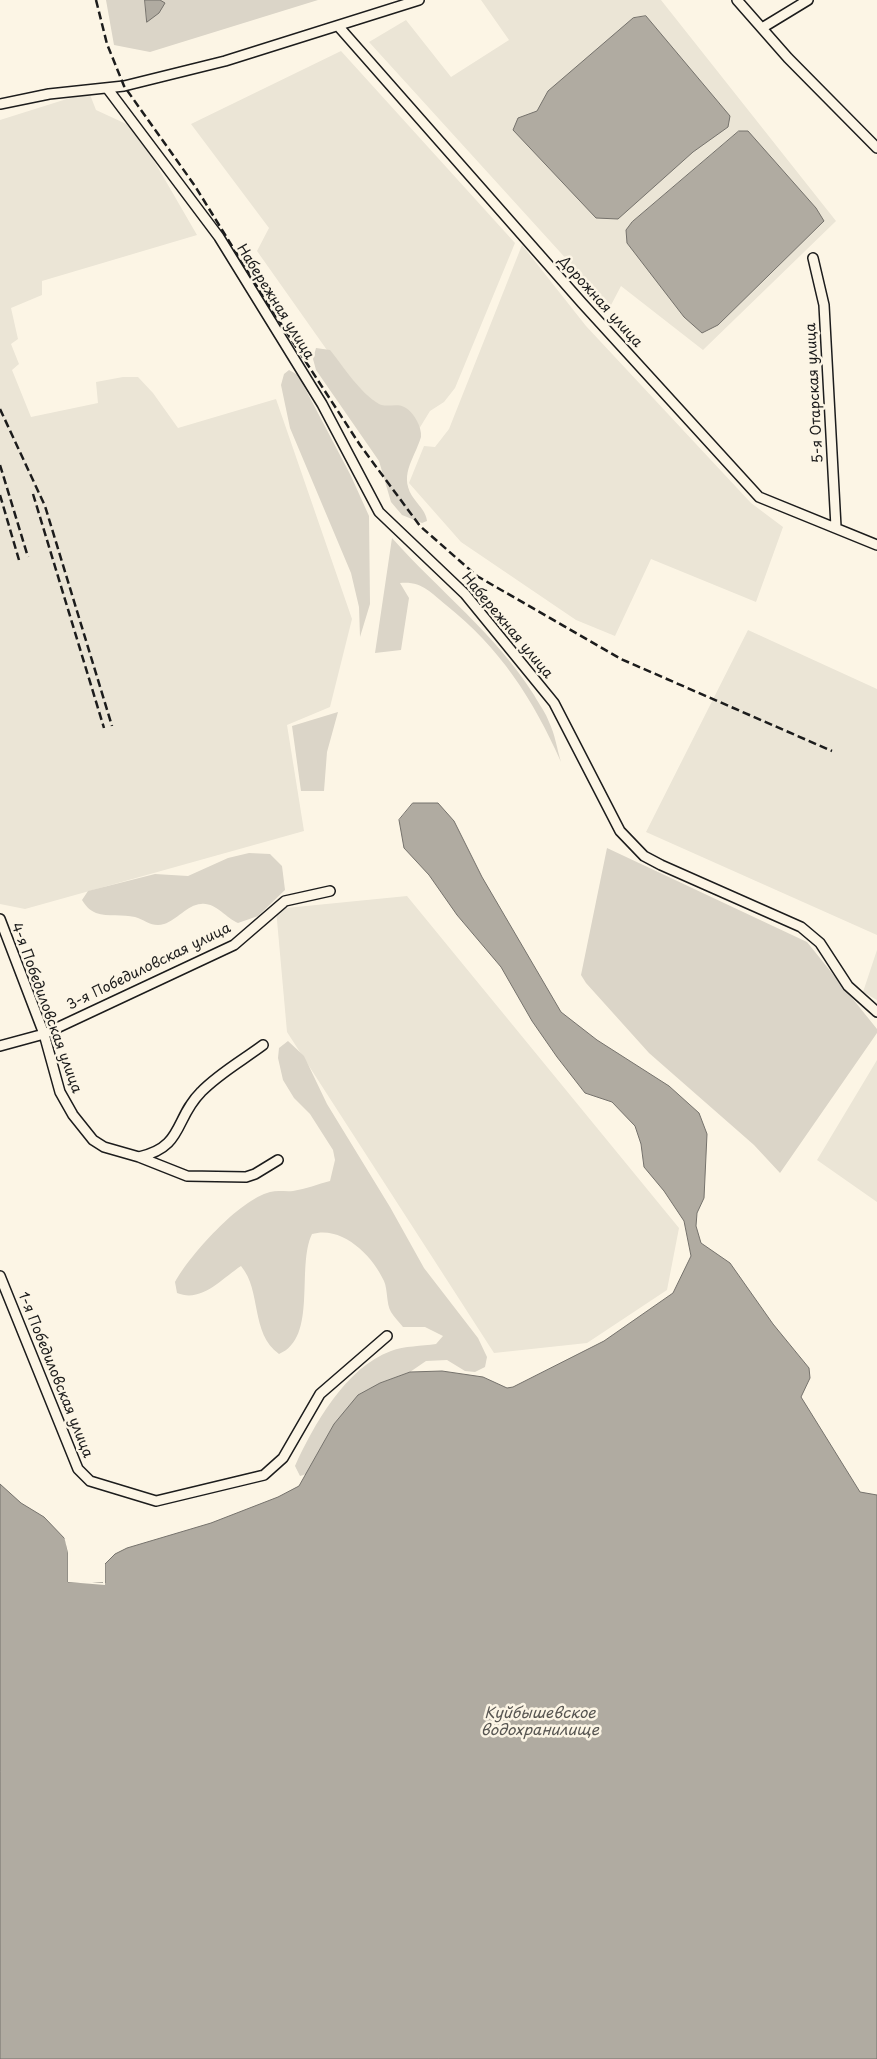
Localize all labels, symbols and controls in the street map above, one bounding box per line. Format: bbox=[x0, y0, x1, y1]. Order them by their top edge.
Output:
street label: Набережная улица bbox=[233, 241, 317, 363]
street label: Дорожная улица bbox=[555, 253, 645, 351]
street label: 5-я Отарская улица bbox=[803, 322, 827, 464]
street label: Набережная улица bbox=[458, 570, 556, 682]
street label: 4-я Победиловская улица bbox=[7, 920, 85, 1096]
street label: 3-я Победиловская улица bbox=[64, 920, 234, 1014]
street label: 1-я Победиловская улица bbox=[14, 1290, 96, 1460]
water label: Куйбышевское водохранилище bbox=[481, 1705, 599, 1740]

